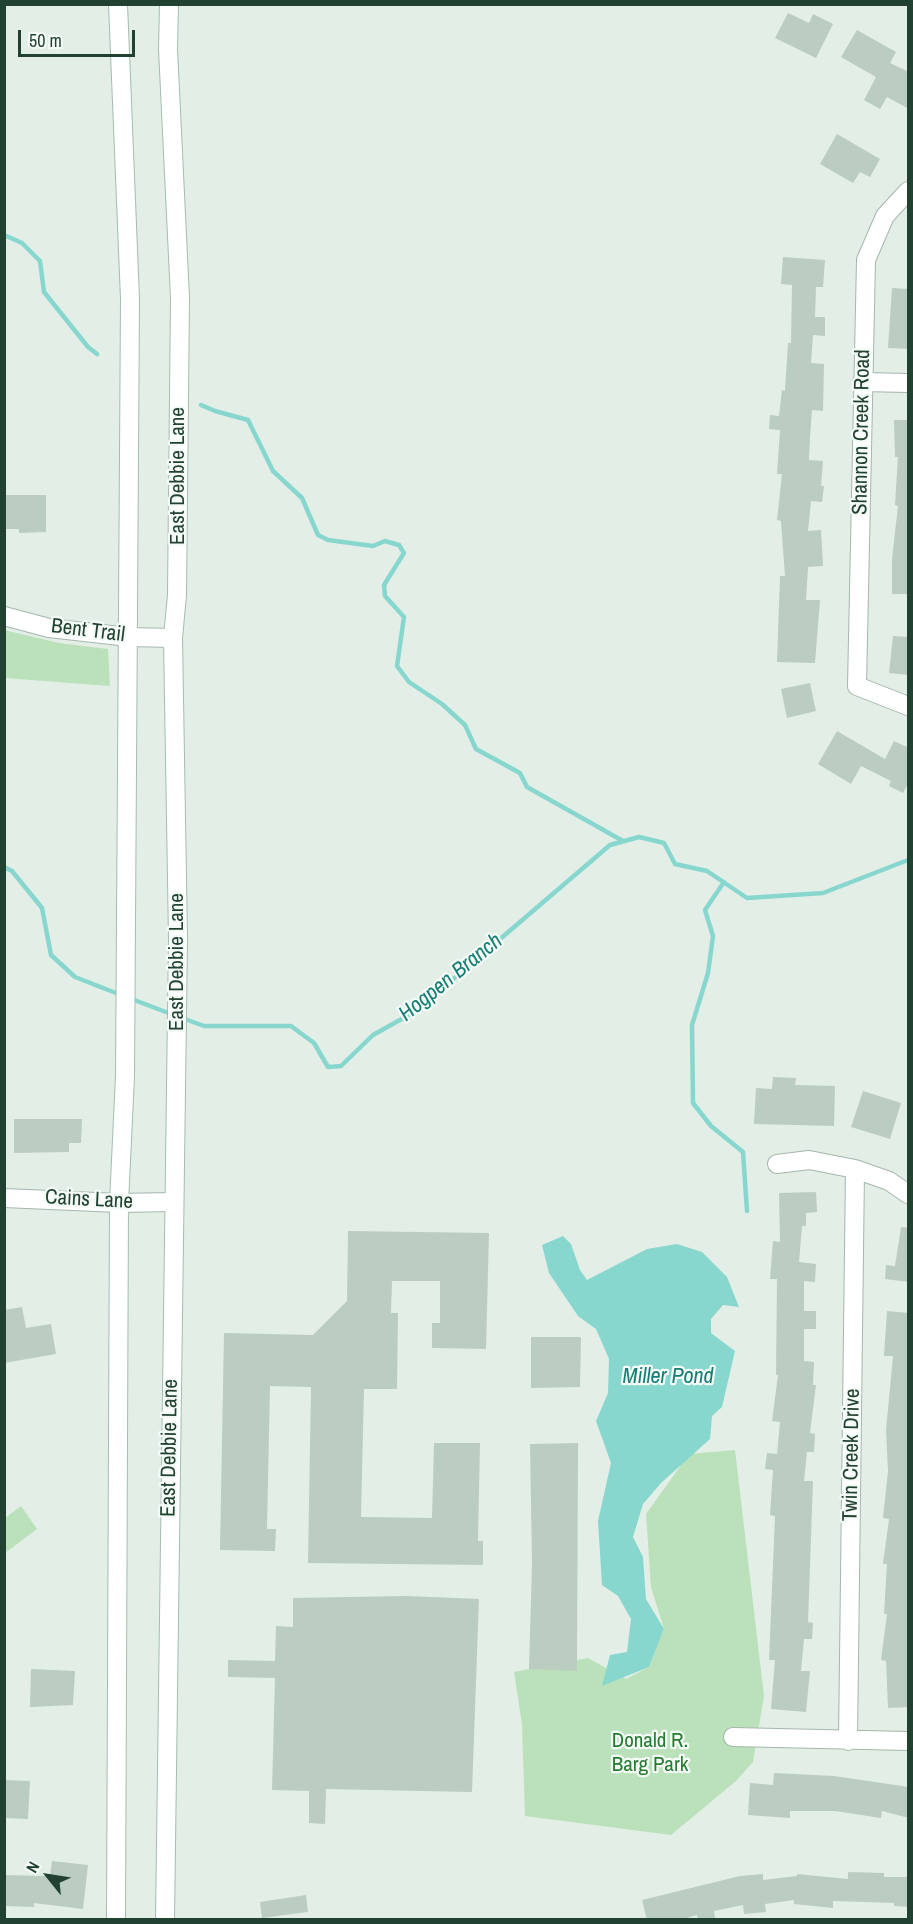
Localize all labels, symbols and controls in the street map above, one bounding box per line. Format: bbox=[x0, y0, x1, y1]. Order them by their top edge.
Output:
scale bar bbox=[21, 18, 138, 56]
text: 50 m bbox=[29, 28, 62, 53]
street label: Shannon Creek Road bbox=[848, 349, 876, 515]
street label: East Debbie Lane bbox=[165, 407, 191, 545]
street label: Bent Trail bbox=[50, 614, 126, 648]
street label: East Debbie Lane bbox=[164, 893, 190, 1031]
water label: Hogpen Branch bbox=[394, 928, 508, 1028]
street label: Cains Lane bbox=[44, 1185, 134, 1215]
water label: Miller Pond bbox=[622, 1364, 714, 1390]
street label: East Debbie Lane bbox=[156, 1379, 184, 1517]
street label: Twin Creek Drive bbox=[838, 1388, 866, 1522]
park label: Donald R. Barg Park bbox=[612, 1728, 688, 1778]
north arrow bbox=[18, 1846, 78, 1906]
text: N bbox=[21, 1857, 44, 1877]

